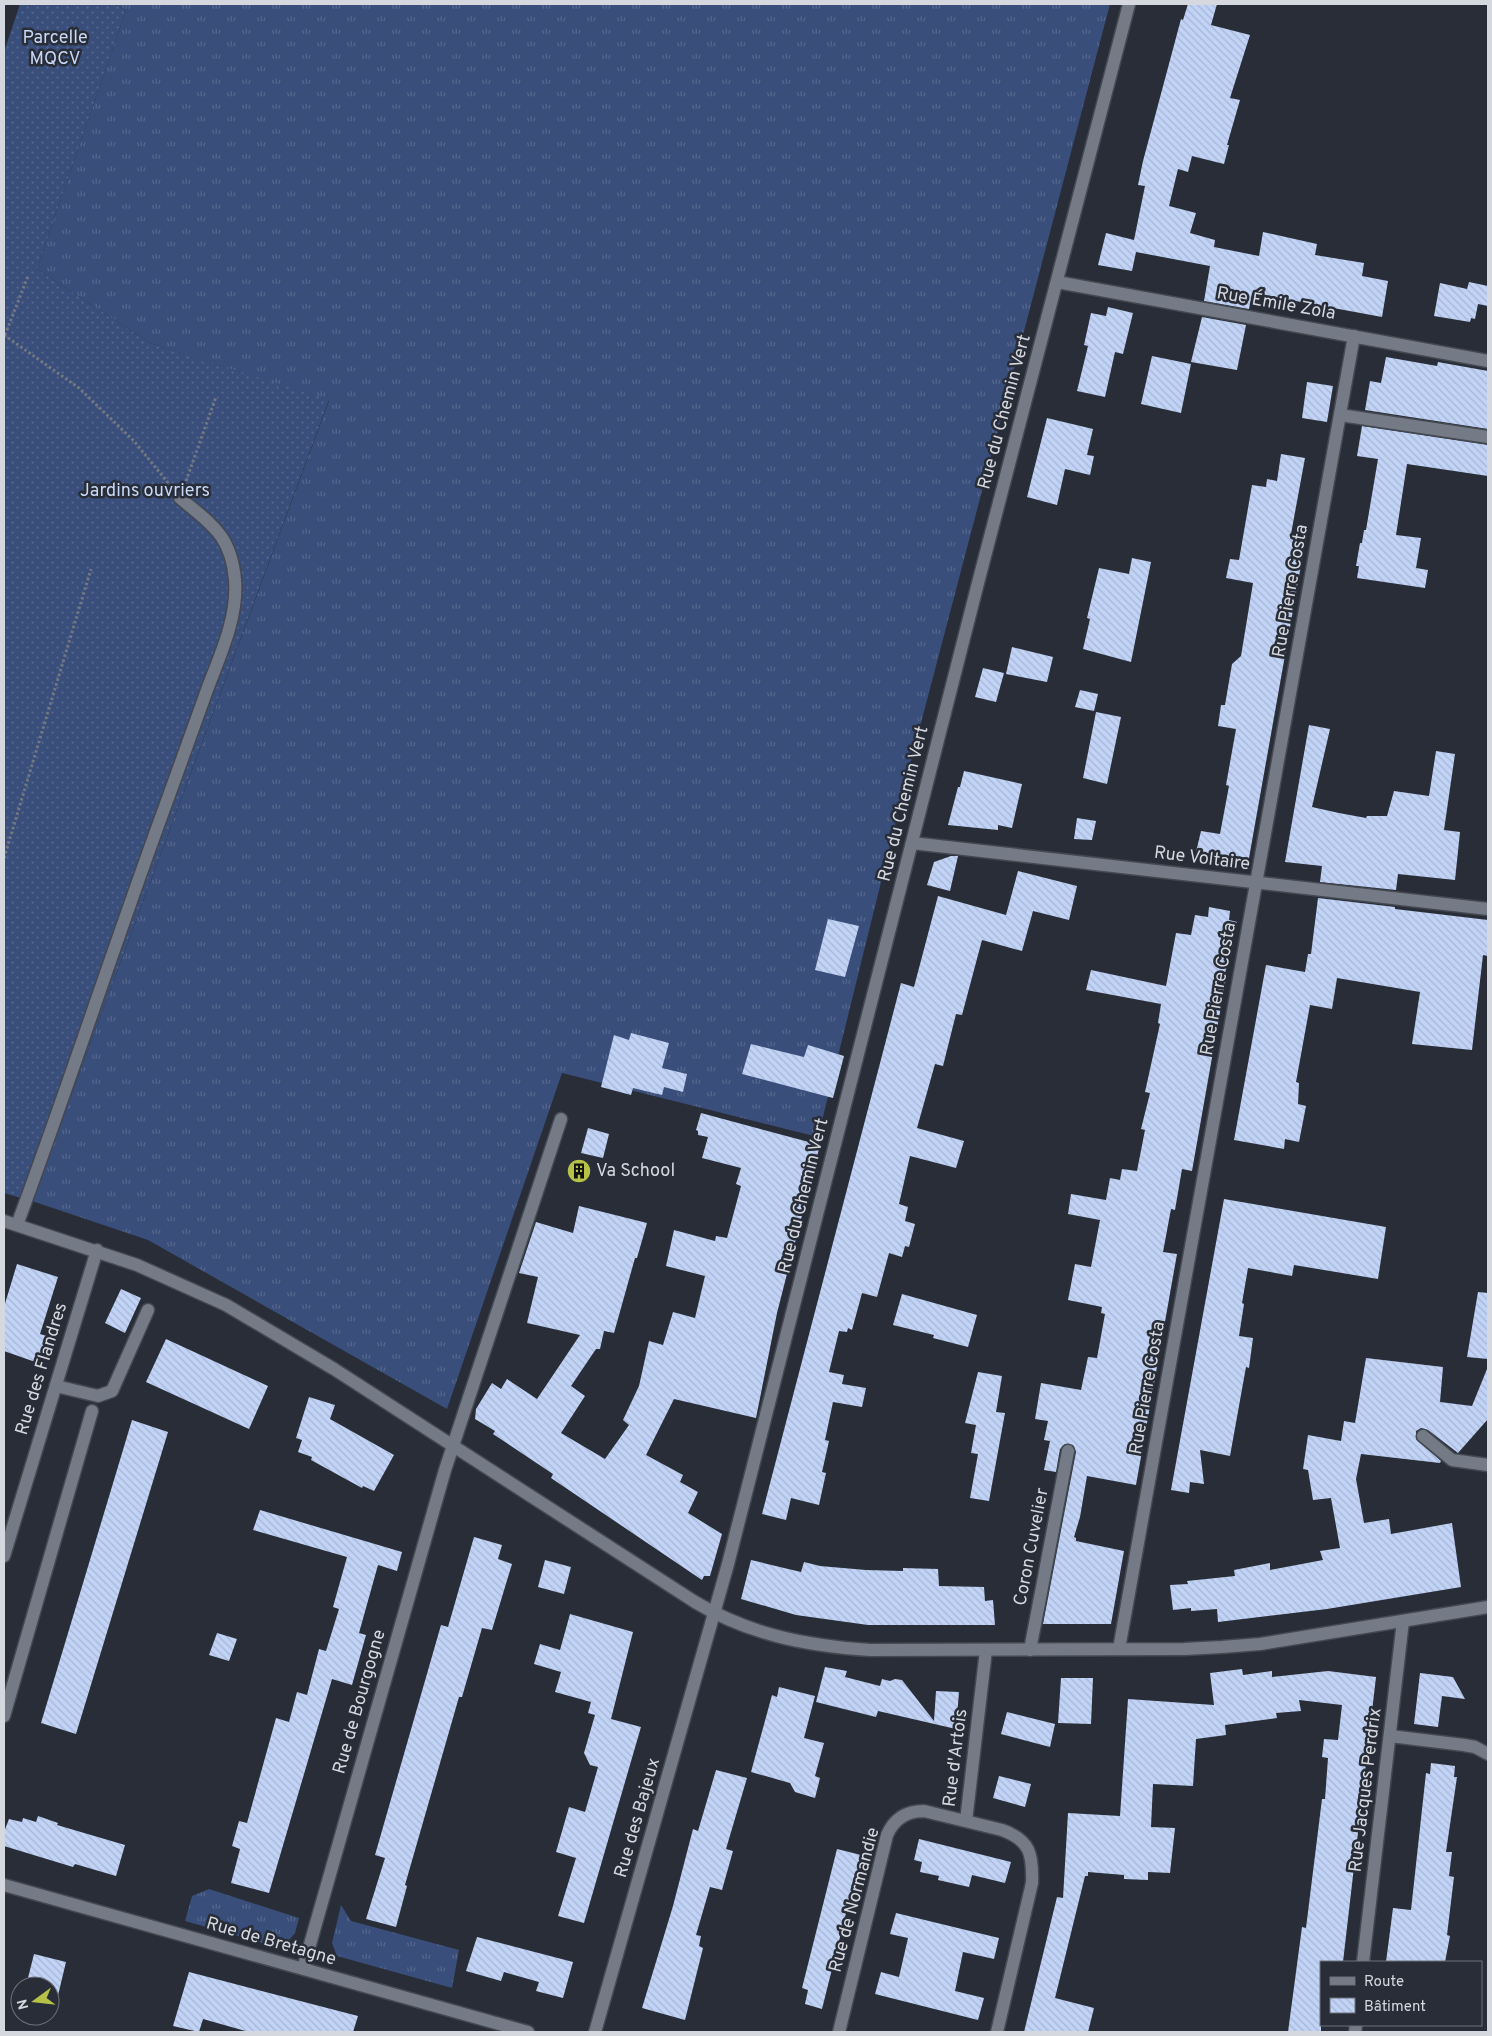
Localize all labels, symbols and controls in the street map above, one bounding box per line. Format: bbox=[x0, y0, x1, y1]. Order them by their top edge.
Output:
park label: Parcelle MQCV bbox=[22, 27, 88, 71]
street label: Rue Émile Zola bbox=[1215, 280, 1338, 326]
street label: Rue du Chemin Vert bbox=[973, 332, 1037, 492]
park label: Jardins ouvriers bbox=[80, 480, 210, 503]
street label: Rue Pierre Costa bbox=[1268, 523, 1314, 659]
street label: Rue du Chemin Vert bbox=[874, 724, 934, 884]
street label: Rue Voltaire bbox=[1153, 842, 1251, 876]
street label: Rue Pierre Costa bbox=[1196, 921, 1242, 1057]
street label: Rue du Chemin Vert bbox=[774, 1116, 834, 1276]
building icon: Va School bbox=[566, 1158, 592, 1184]
place label: Va School bbox=[596, 1160, 675, 1183]
street label: Rue des Flandres bbox=[11, 1300, 73, 1438]
street label: Rue Pierre Costa bbox=[1125, 1320, 1171, 1456]
street label: Coron Cuvelier bbox=[1009, 1486, 1055, 1608]
street label: Rue de Bourgogne bbox=[328, 1627, 392, 1777]
street label: Rue Jacques Perdrix bbox=[1345, 1706, 1387, 1874]
street label: Rue d'Artois bbox=[939, 1708, 973, 1808]
street label: Rue des Bajeux bbox=[610, 1755, 666, 1881]
street label: Rue de Normandie bbox=[825, 1825, 885, 1975]
street label: Rue de Bretagne bbox=[203, 1912, 339, 1972]
legend bbox=[1320, 1961, 1482, 2026]
text: Route bbox=[1364, 1973, 1404, 1992]
north arrow bbox=[10, 1976, 60, 2026]
text: N bbox=[14, 1997, 33, 2011]
text: Bâtiment bbox=[1364, 1998, 1426, 2017]

